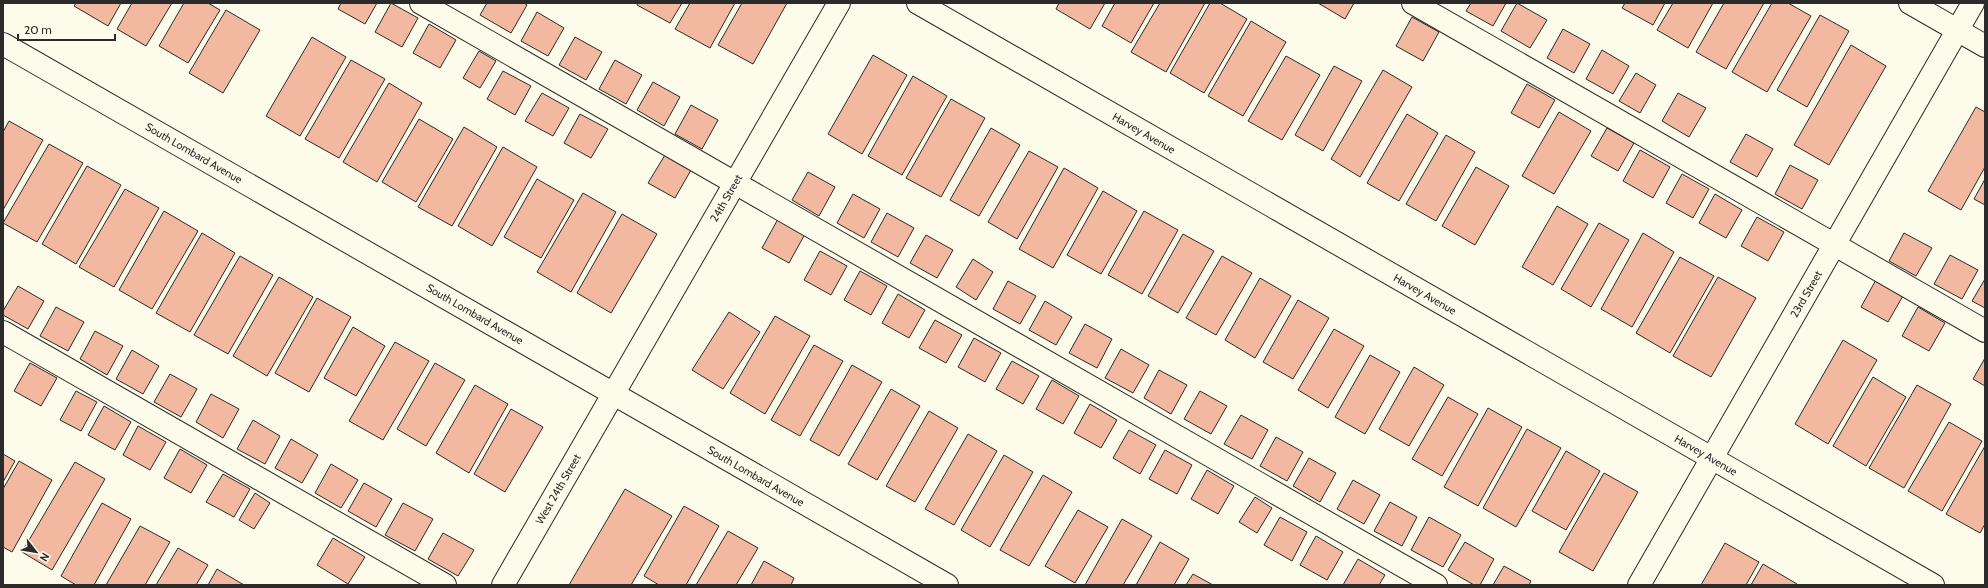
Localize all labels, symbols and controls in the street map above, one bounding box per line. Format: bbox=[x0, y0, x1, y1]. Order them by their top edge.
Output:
scale bar bbox=[18, 16, 115, 42]
text: 20 m bbox=[24, 22, 52, 37]
street label: Harvey Avenue bbox=[1110, 109, 1178, 157]
street label: South Lombard Avenue bbox=[143, 120, 245, 187]
street label: 24th Street bbox=[707, 172, 745, 224]
street label: 23rd Street bbox=[1787, 268, 1825, 320]
street label: Harvey Avenue bbox=[1391, 270, 1459, 318]
street label: South Lombard Avenue bbox=[424, 281, 526, 348]
street label: Harvey Avenue bbox=[1672, 431, 1740, 479]
street label: South Lombard Avenue bbox=[705, 443, 807, 510]
street label: West 24th Street bbox=[532, 451, 584, 527]
north arrow bbox=[16, 532, 56, 572]
text: N bbox=[37, 550, 53, 564]

